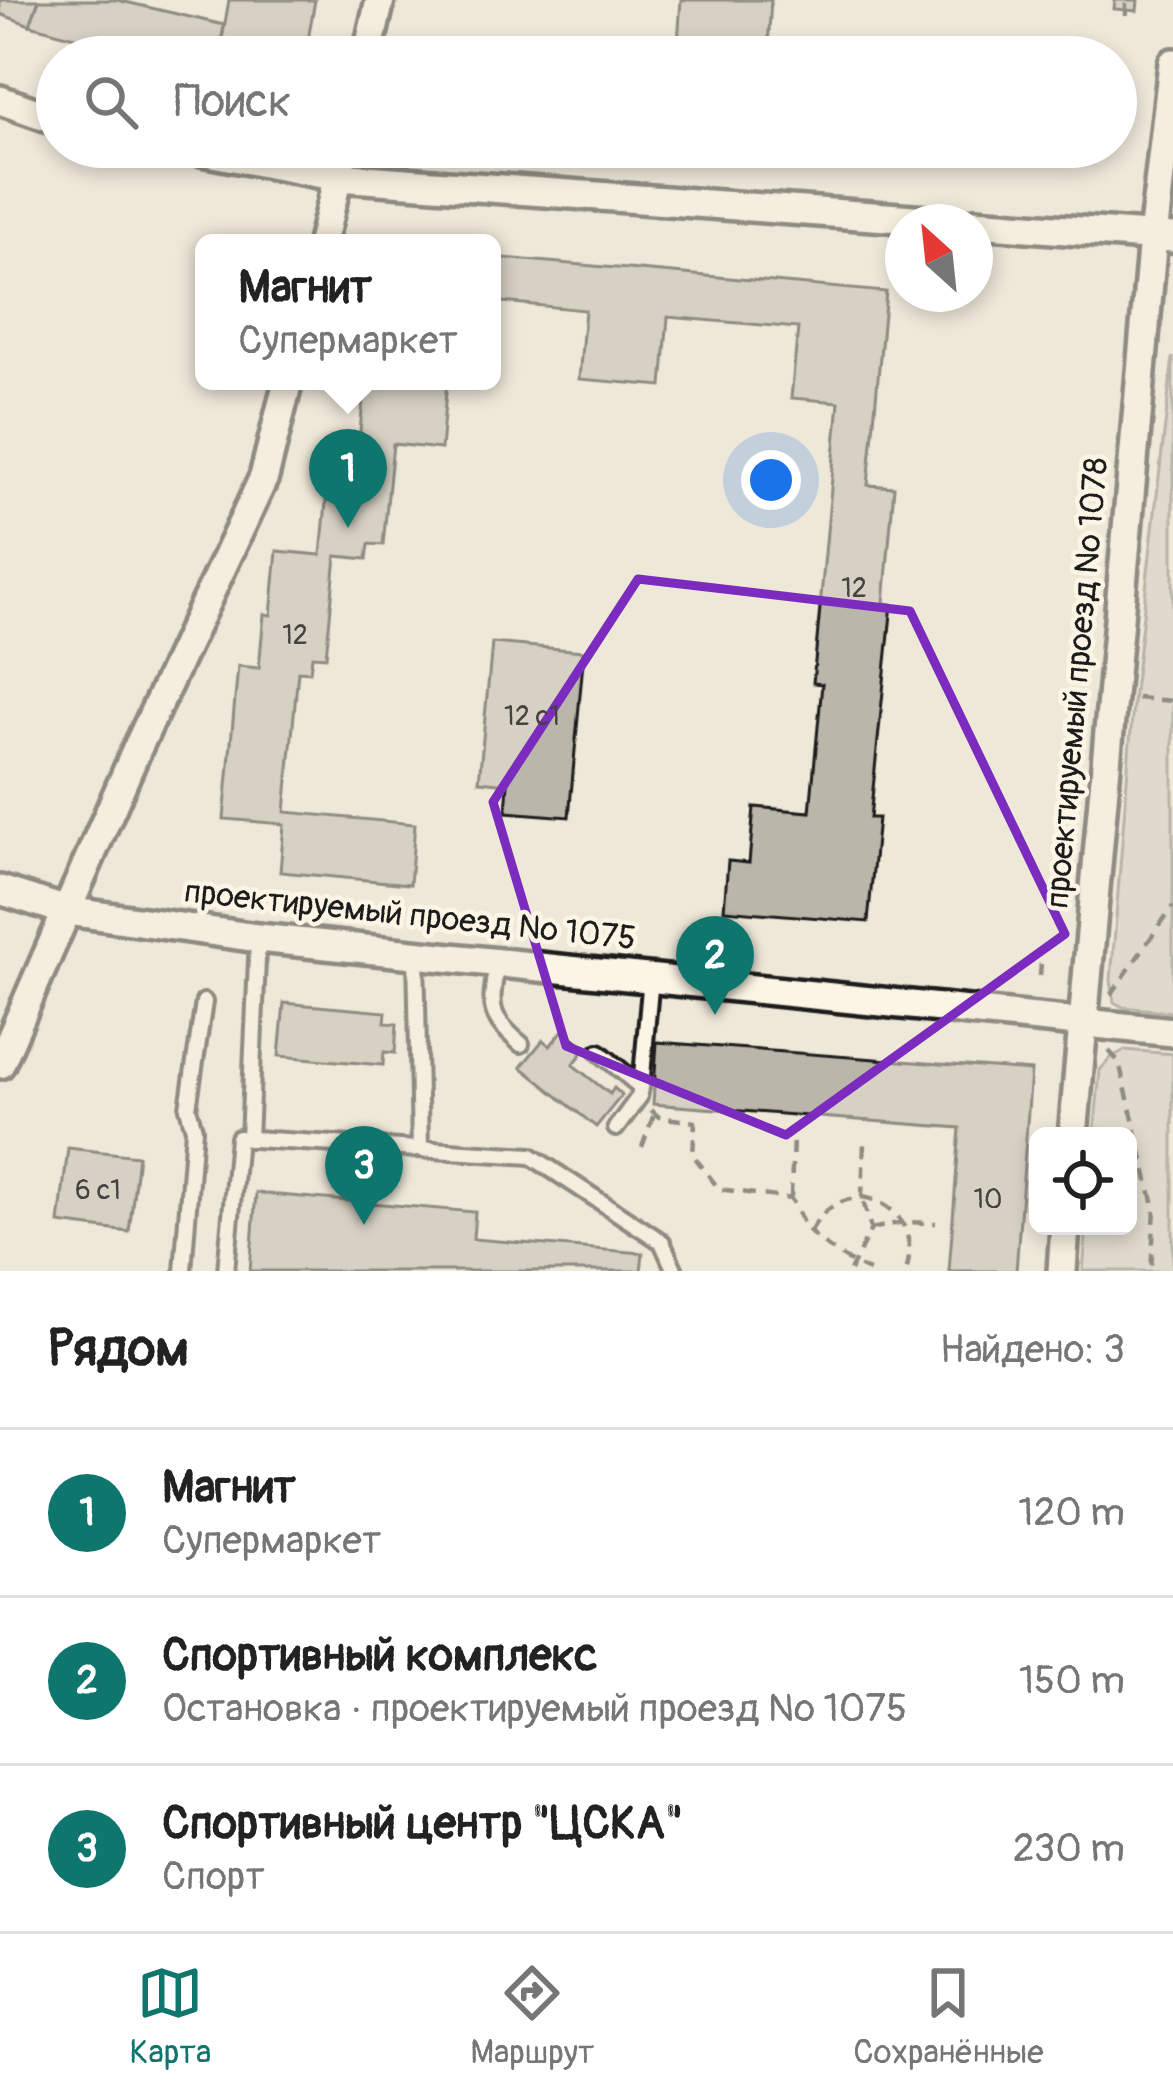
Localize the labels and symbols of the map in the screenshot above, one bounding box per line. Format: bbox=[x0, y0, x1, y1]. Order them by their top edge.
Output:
north arrow bbox=[885, 204, 993, 312]
pin: 1 bbox=[309, 429, 387, 528]
your location bbox=[741, 450, 801, 510]
street label: проектируемый проезд № 1078 bbox=[1037, 456, 1117, 910]
house number: 12 bbox=[841, 572, 867, 605]
house number: 12 bbox=[282, 619, 308, 652]
house number: 12 с1 bbox=[504, 700, 560, 733]
street label: проектируемый проезд № 1075 bbox=[182, 871, 638, 959]
pin: 2 bbox=[676, 916, 754, 1015]
pin: 3 bbox=[325, 1126, 403, 1225]
house number: 6 с1 bbox=[75, 1174, 121, 1207]
house number: 10 bbox=[974, 1183, 1003, 1216]

